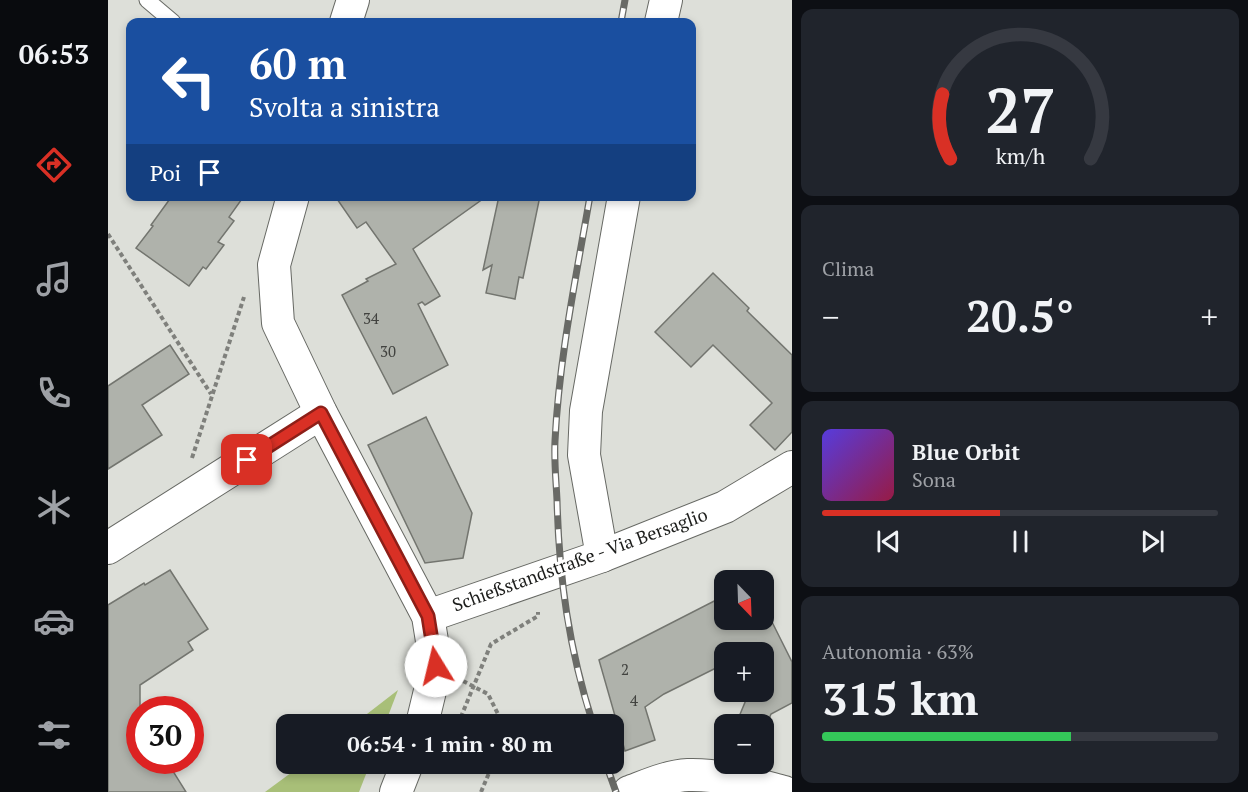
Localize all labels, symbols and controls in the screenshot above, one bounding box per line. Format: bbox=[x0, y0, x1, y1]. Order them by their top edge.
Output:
text: 60 m bbox=[249, 35, 347, 91]
text: 06:53 bbox=[19, 36, 89, 72]
icon: left bbox=[150, 42, 228, 120]
text: 27 bbox=[985, 69, 1055, 152]
text: Svolta a sinistra bbox=[249, 89, 440, 125]
text: km/h bbox=[995, 143, 1045, 171]
icon: directions bbox=[33, 144, 75, 186]
icon: arrive bbox=[193, 156, 226, 189]
text: Poi bbox=[150, 158, 181, 187]
text: Clima bbox=[822, 255, 874, 282]
icon: music bbox=[33, 258, 75, 300]
text: 20.5° bbox=[966, 285, 1074, 345]
text: − bbox=[822, 295, 840, 338]
text: + bbox=[1200, 295, 1218, 338]
house number: 34 bbox=[363, 308, 379, 328]
house number: 30 bbox=[380, 341, 396, 361]
icon: phone bbox=[33, 372, 75, 414]
pin bbox=[221, 434, 272, 485]
text: Blue Orbit bbox=[912, 437, 1020, 466]
icon: arrive bbox=[230, 443, 263, 476]
text: Sona bbox=[912, 466, 956, 493]
icon: climate bbox=[33, 486, 75, 528]
street label: Schießstandstraße - Via Bersaglio bbox=[449, 502, 710, 616]
icon: previous bbox=[872, 525, 905, 558]
icon: pause bbox=[1004, 525, 1037, 558]
icon: next bbox=[1136, 525, 1169, 558]
north arrow bbox=[714, 570, 774, 630]
map controls bbox=[714, 570, 774, 774]
icon: car bbox=[33, 600, 75, 642]
position arrow bbox=[404, 634, 468, 698]
text: Autonomia · 63% bbox=[822, 638, 974, 665]
button: + bbox=[714, 642, 774, 702]
house number: 2 bbox=[621, 659, 629, 679]
text: 315 km bbox=[822, 668, 978, 728]
house number: 4 bbox=[630, 690, 638, 710]
speed limit sign: 30 bbox=[126, 696, 204, 774]
icon: filters bbox=[33, 714, 75, 756]
button: − bbox=[714, 714, 774, 774]
text: 06:54 · 1 min · 80 m bbox=[347, 729, 553, 758]

